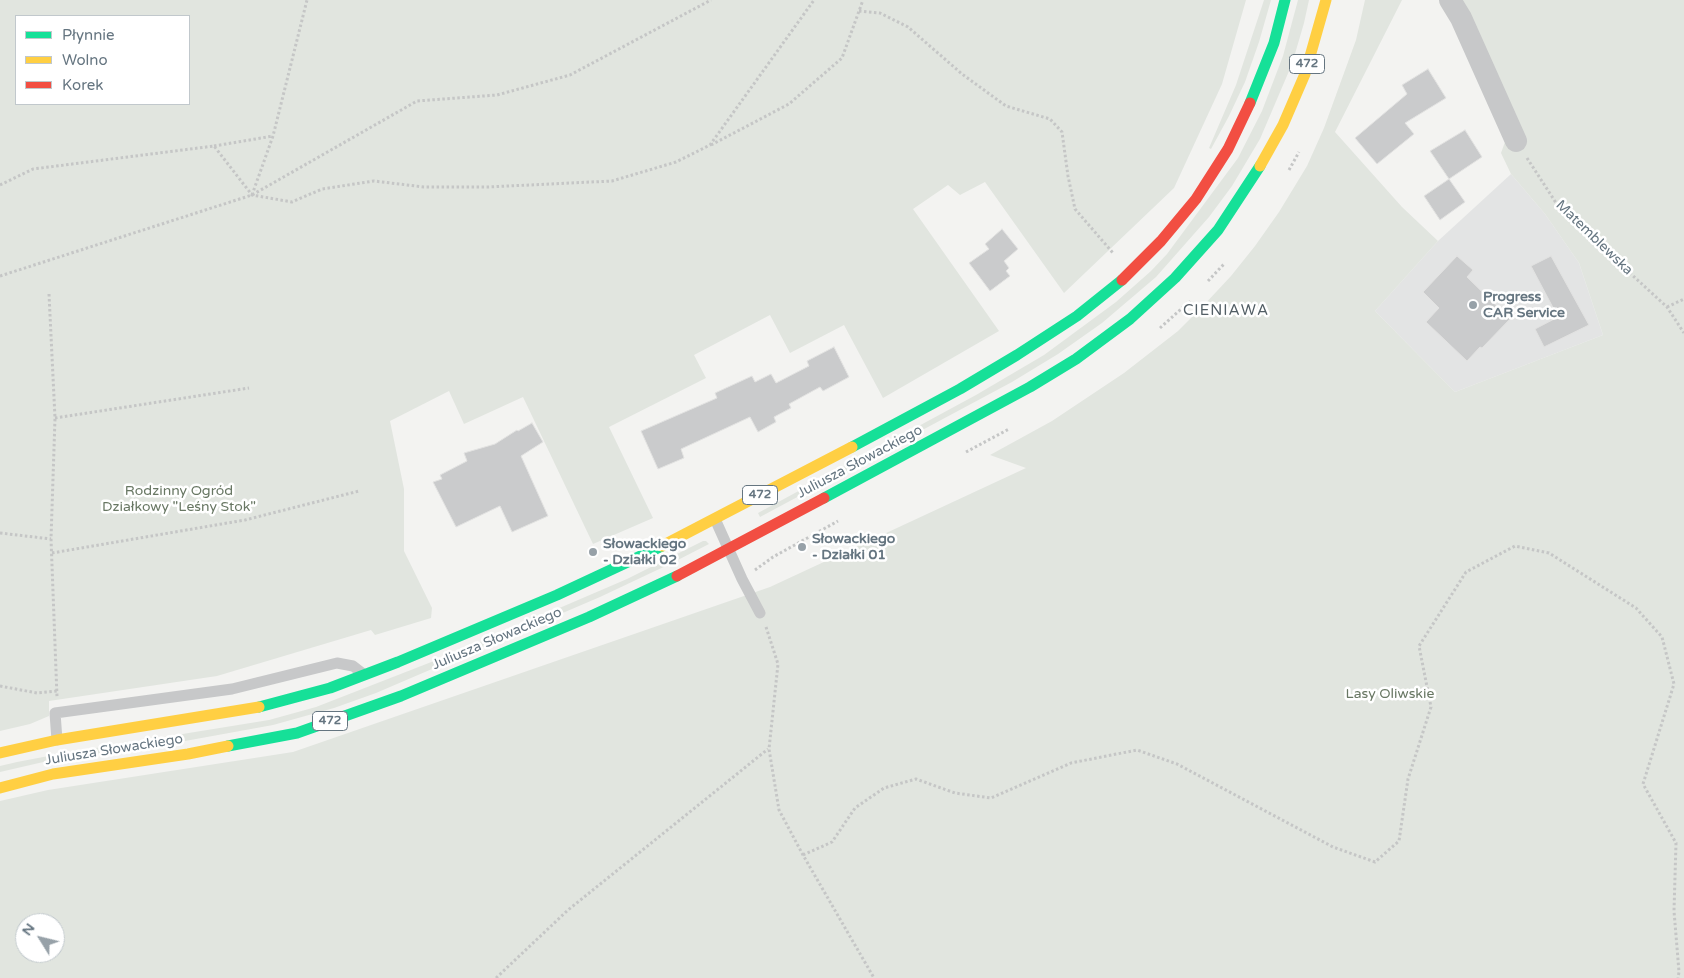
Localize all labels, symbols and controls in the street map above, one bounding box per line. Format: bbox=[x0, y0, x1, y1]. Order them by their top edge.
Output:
legend bbox=[15, 15, 190, 105]
text: Płynnie bbox=[62, 26, 115, 44]
text: Wolno bbox=[62, 51, 108, 69]
road number: 472 bbox=[1290, 54, 1324, 74]
text: Korek bbox=[62, 76, 103, 94]
street label: Matemblewska bbox=[1552, 197, 1636, 279]
place label: Progress CAR Service bbox=[1483, 289, 1565, 322]
marker: Progress CAR Service bbox=[1467, 299, 1479, 311]
district label: CIENIAWA bbox=[1182, 302, 1270, 320]
street label: Juliusza Słowackiego bbox=[795, 422, 925, 502]
park label: Rodzinny Ogród Działkowy "Leśny Stok" bbox=[102, 483, 256, 516]
road number: 472 bbox=[742, 486, 778, 504]
place label: Słowackiego - Działki 01 bbox=[812, 531, 895, 564]
place label: Słowackiego - Działki 02 bbox=[603, 536, 686, 568]
marker: Słowackiego - Działki 01 bbox=[796, 541, 808, 553]
marker: Słowackiego - Działki 02 bbox=[587, 546, 599, 558]
street label: Juliusza Słowackiego bbox=[430, 604, 564, 674]
park label: Lasy Oliwskie bbox=[1346, 686, 1434, 702]
road number: 472 bbox=[312, 711, 348, 730]
street label: Juliusza Słowackiego bbox=[44, 731, 184, 769]
north arrow bbox=[15, 913, 65, 963]
text: N bbox=[18, 920, 38, 939]

